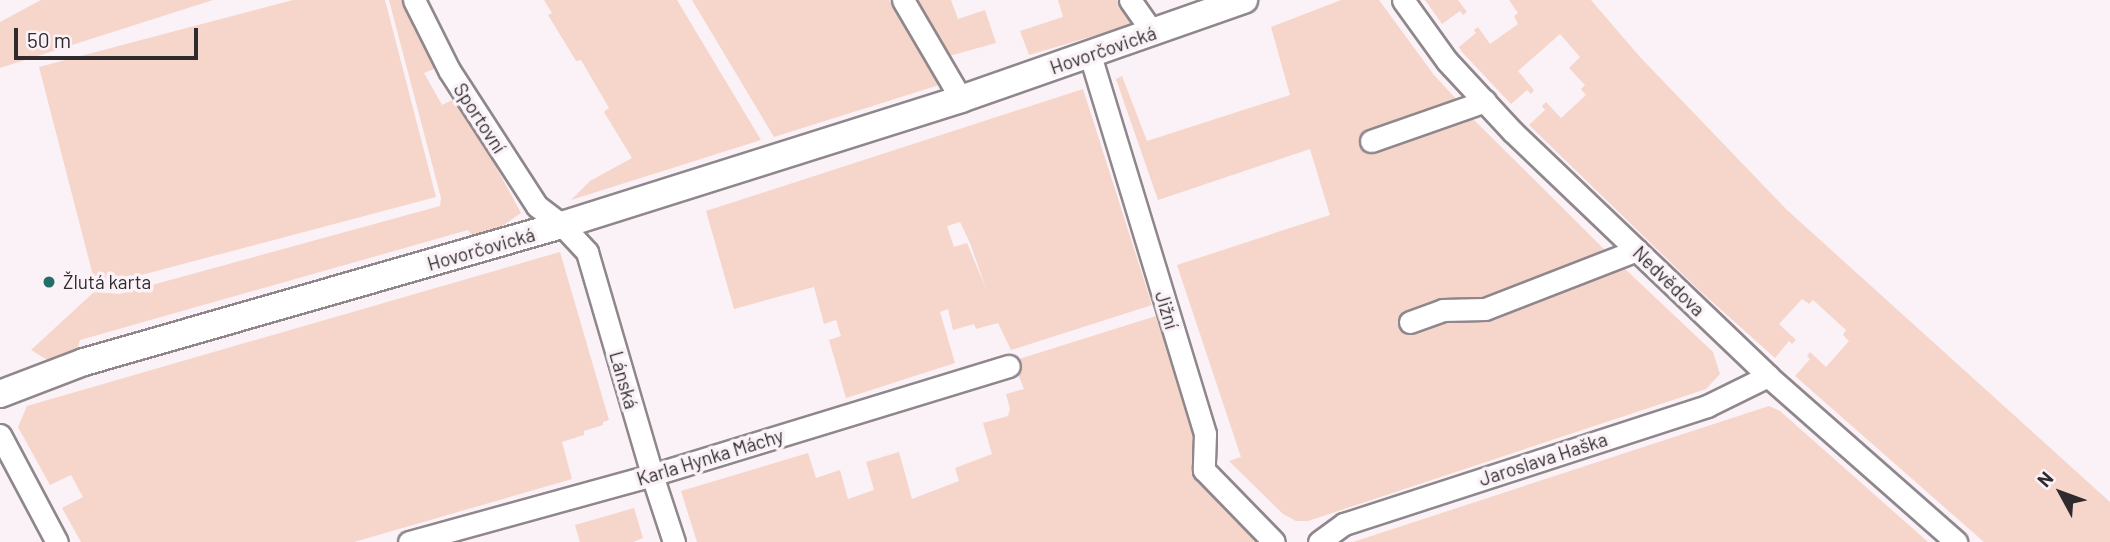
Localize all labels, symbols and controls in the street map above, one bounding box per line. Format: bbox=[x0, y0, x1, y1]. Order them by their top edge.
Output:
scale bar bbox=[18, 14, 201, 58]
street label: Hovorčovická bbox=[1047, 21, 1159, 79]
text: 50 m bbox=[27, 27, 71, 52]
street label: Sportovní bbox=[449, 79, 511, 157]
street label: Hovorčovická bbox=[425, 223, 537, 275]
street label: Nedvědova bbox=[1628, 241, 1710, 321]
place label: Žlutá karta bbox=[63, 271, 151, 293]
marker: Žlutá karta bbox=[41, 274, 57, 290]
street label: Jižní bbox=[1150, 288, 1184, 332]
street label: Lánská bbox=[605, 349, 643, 411]
street label: Karla Hynka Máchy bbox=[634, 424, 786, 490]
street label: Jaroslava Haška bbox=[1476, 428, 1610, 490]
north arrow bbox=[2026, 458, 2096, 528]
text: N bbox=[2032, 467, 2058, 491]

